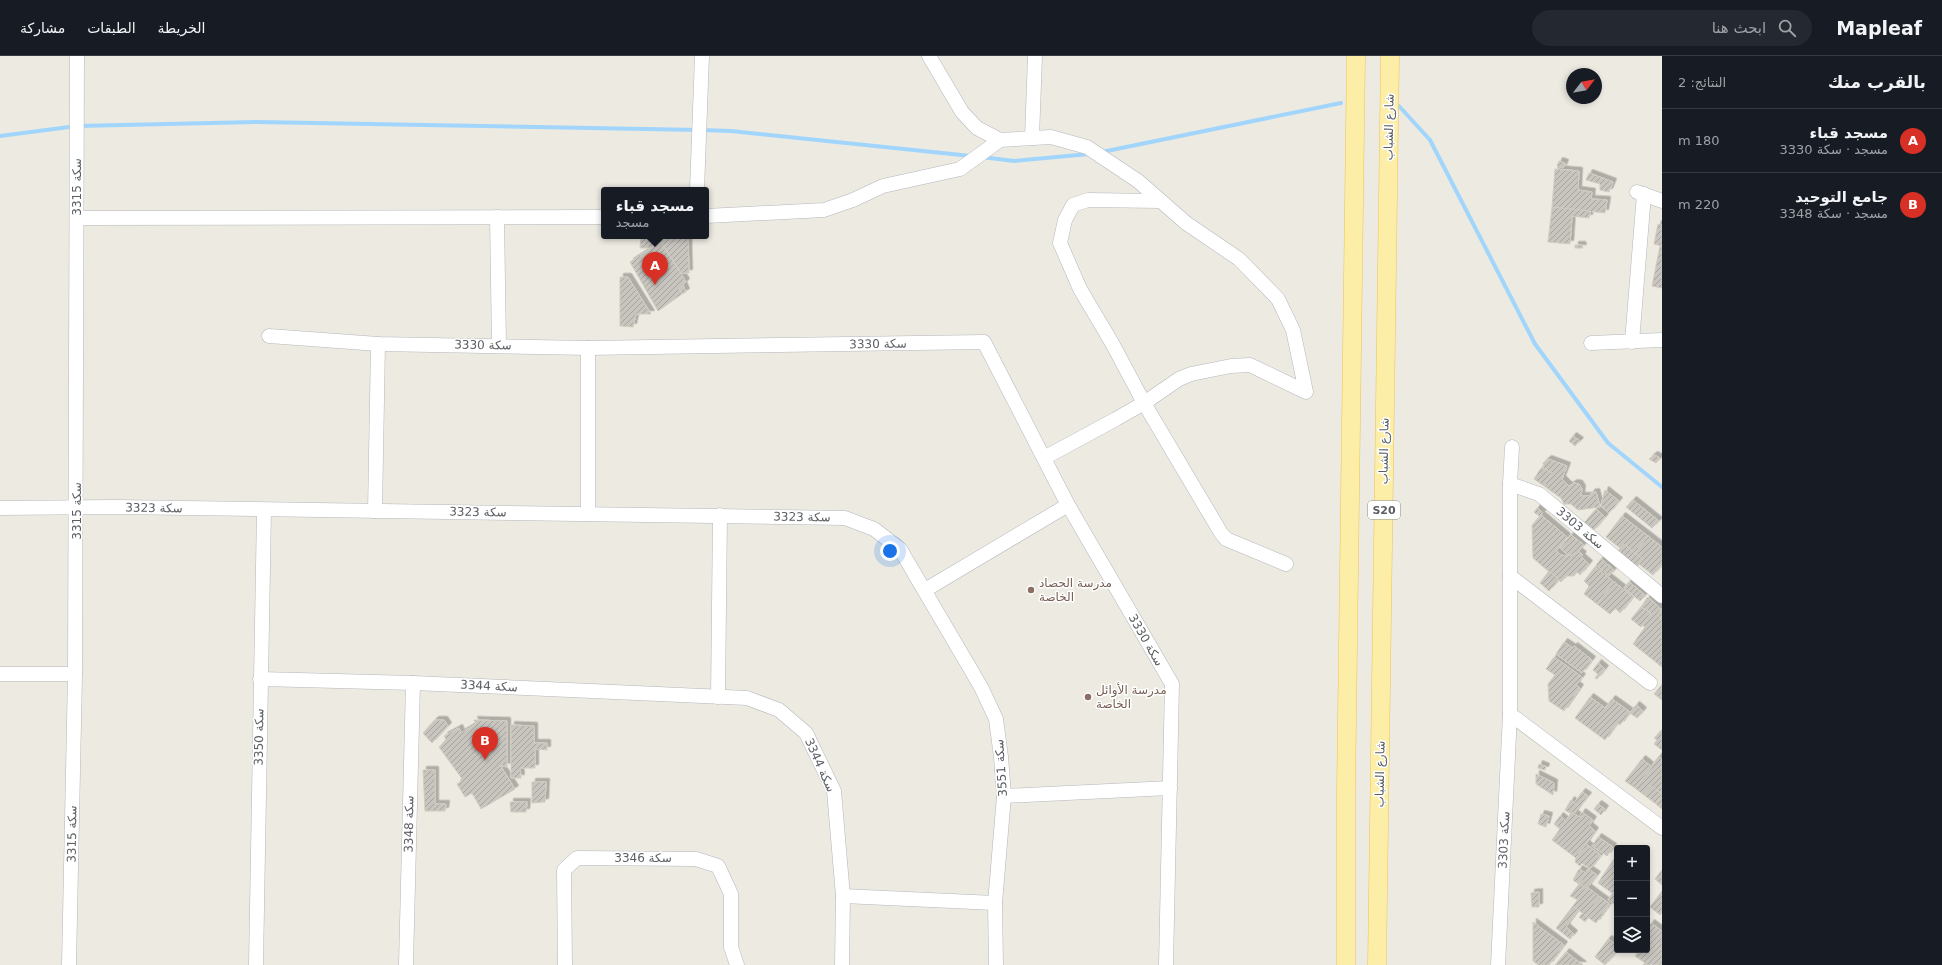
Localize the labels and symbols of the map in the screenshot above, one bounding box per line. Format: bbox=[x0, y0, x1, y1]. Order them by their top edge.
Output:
north arrow bbox=[1566, 68, 1602, 104]
street label: شارع الشباب bbox=[1381, 94, 1398, 161]
street label: سكة 3315 bbox=[70, 158, 84, 216]
pin: A bbox=[642, 252, 668, 285]
street label: سكة 3330 bbox=[849, 336, 907, 352]
street label: سكة 3330 bbox=[454, 337, 512, 353]
street label: شارع الشباب bbox=[1376, 418, 1393, 485]
street label: سكة 3315 bbox=[70, 482, 84, 540]
street label: سكة 3323 bbox=[125, 500, 183, 516]
road number: S20 bbox=[1368, 501, 1400, 519]
street label: سكة 3323 bbox=[449, 504, 507, 520]
street label: سكة 3303 bbox=[1553, 504, 1607, 552]
street label: سكة 3323 bbox=[773, 509, 831, 525]
your location bbox=[880, 541, 900, 561]
place label: مدرسة الحصاد الخاصة bbox=[1039, 576, 1112, 604]
marker: مدرسة الحصاد الخاصة bbox=[1026, 585, 1036, 595]
street label: سكة 3330 bbox=[1126, 612, 1166, 668]
street label: سكة 3344 bbox=[460, 678, 518, 694]
place label: مدرسة الأوائل الخاصة bbox=[1096, 682, 1167, 711]
marker: مدرسة الأوائل الخاصة bbox=[1083, 692, 1093, 702]
street label: سكة 3350 bbox=[251, 708, 267, 766]
pin: B bbox=[472, 727, 498, 760]
street label: سكة 3344 bbox=[802, 736, 838, 794]
street label: سكة 3551 bbox=[992, 739, 1010, 797]
street label: شارع الشباب bbox=[1372, 741, 1389, 808]
street label: سكة 3348 bbox=[401, 795, 417, 853]
street label: سكة 3315 bbox=[64, 805, 80, 863]
street label: سكة 3303 bbox=[1496, 811, 1512, 869]
street label: سكة 3346 bbox=[614, 851, 672, 865]

